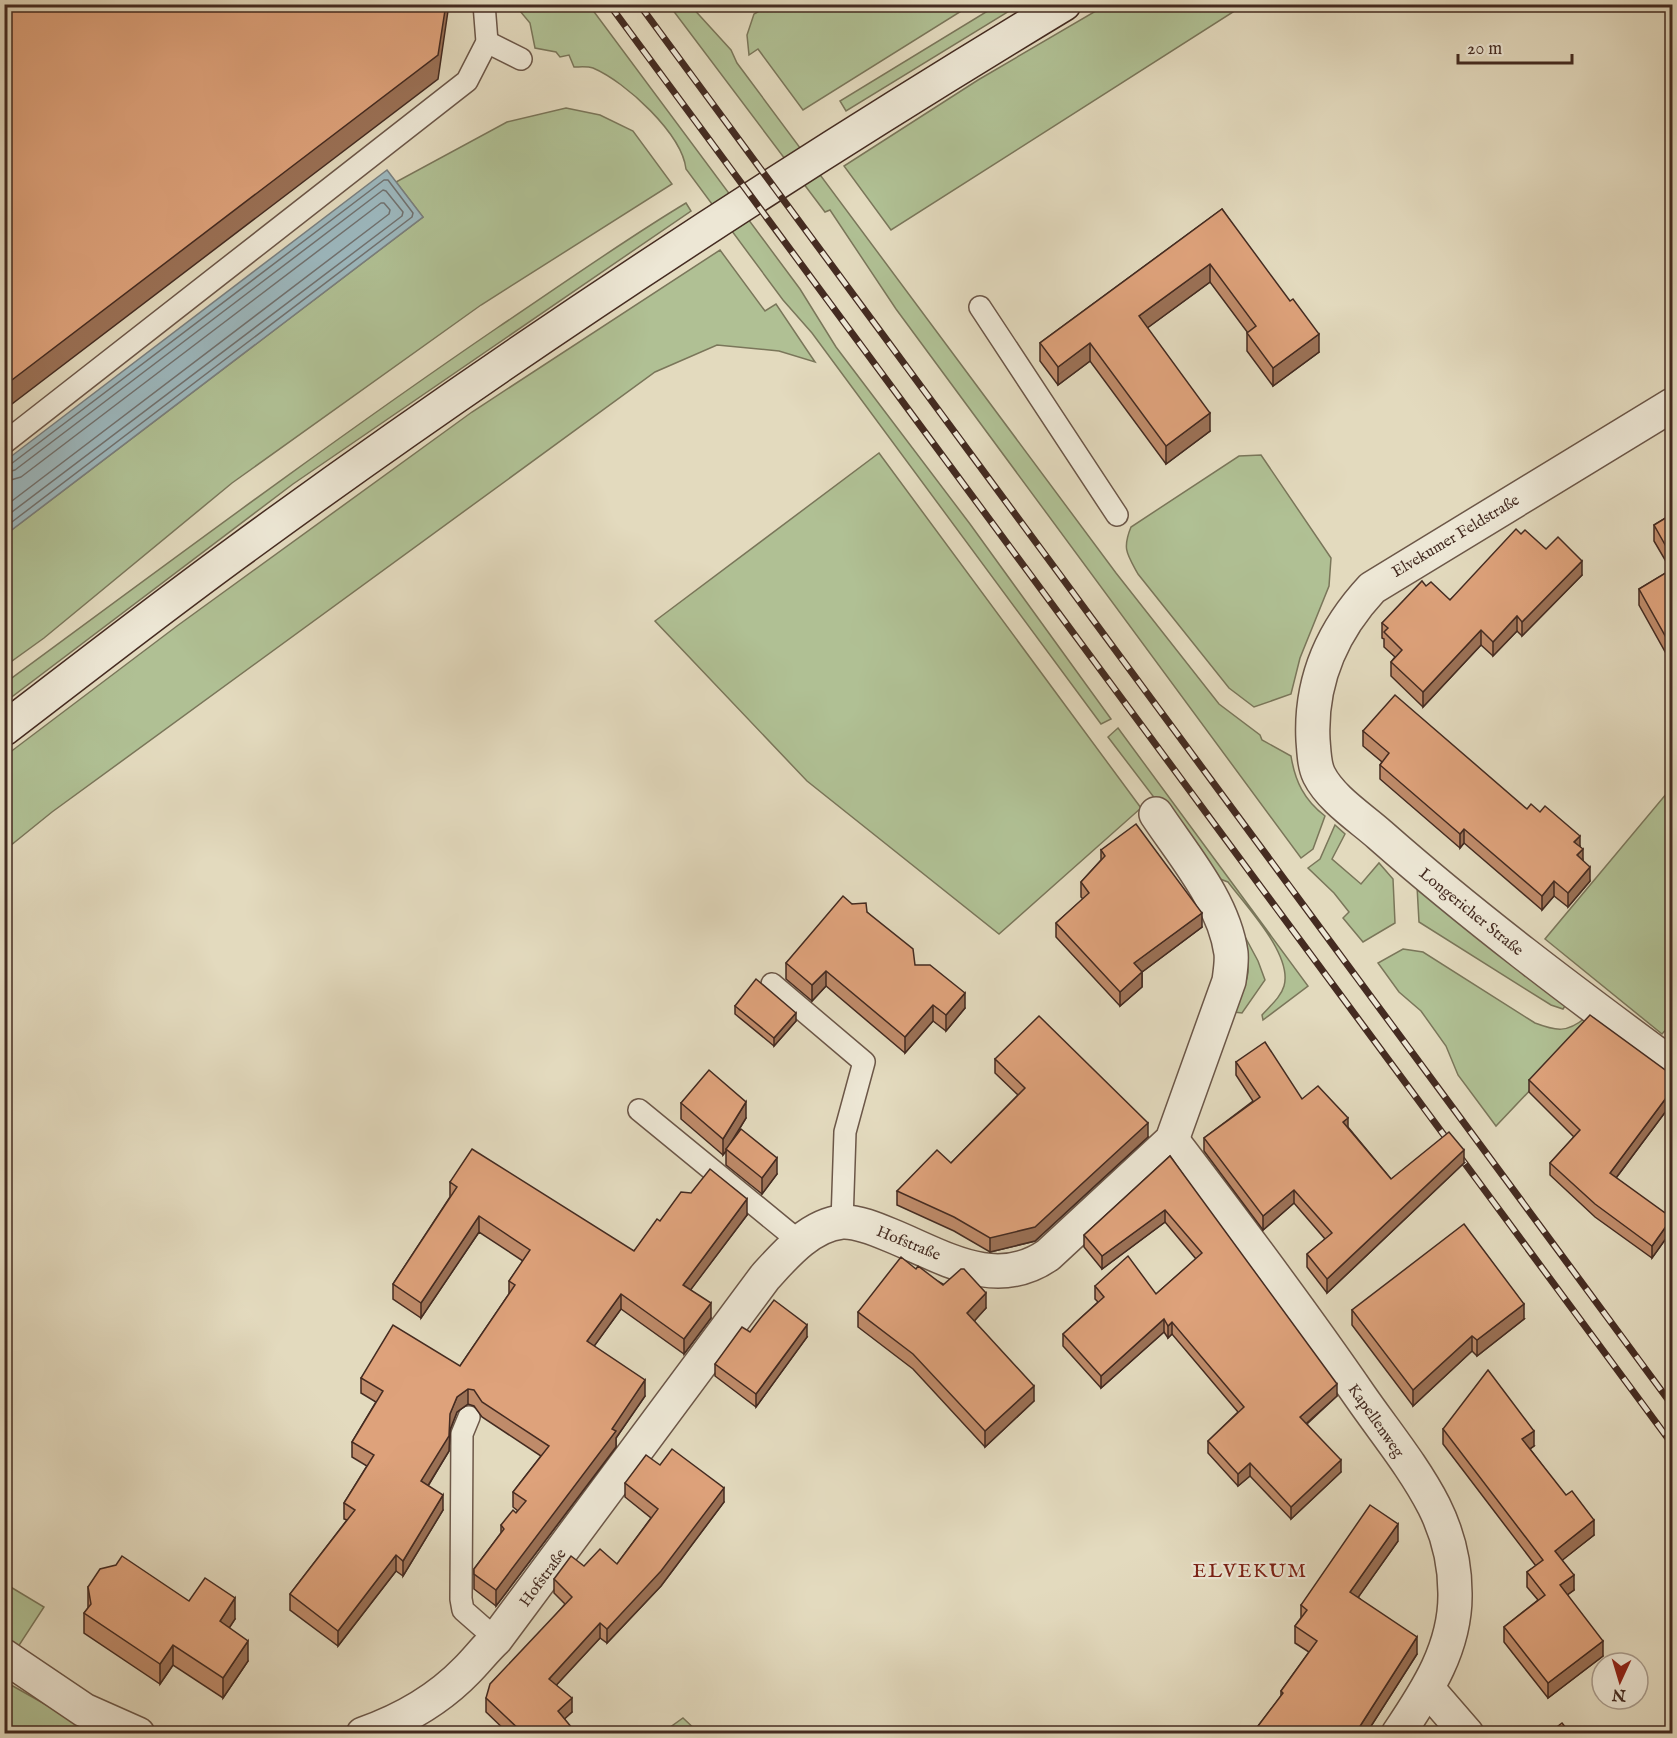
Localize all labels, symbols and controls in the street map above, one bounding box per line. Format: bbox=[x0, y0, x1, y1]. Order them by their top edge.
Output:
scale bar bbox=[1458, 27, 1572, 65]
text: 20 m bbox=[1467, 38, 1502, 61]
street label: Elvekumer Feldstraße bbox=[1389, 491, 1523, 583]
street label: Longericher Straße bbox=[1414, 864, 1527, 961]
street label: Hofstraße bbox=[873, 1222, 943, 1266]
street label: Kapellenweg bbox=[1343, 1380, 1408, 1462]
street label: Hofstraße bbox=[516, 1545, 572, 1611]
district label: ELVEKUM bbox=[1193, 1559, 1307, 1584]
north arrow bbox=[1590, 1651, 1650, 1711]
text: N bbox=[1611, 1683, 1628, 1704]

